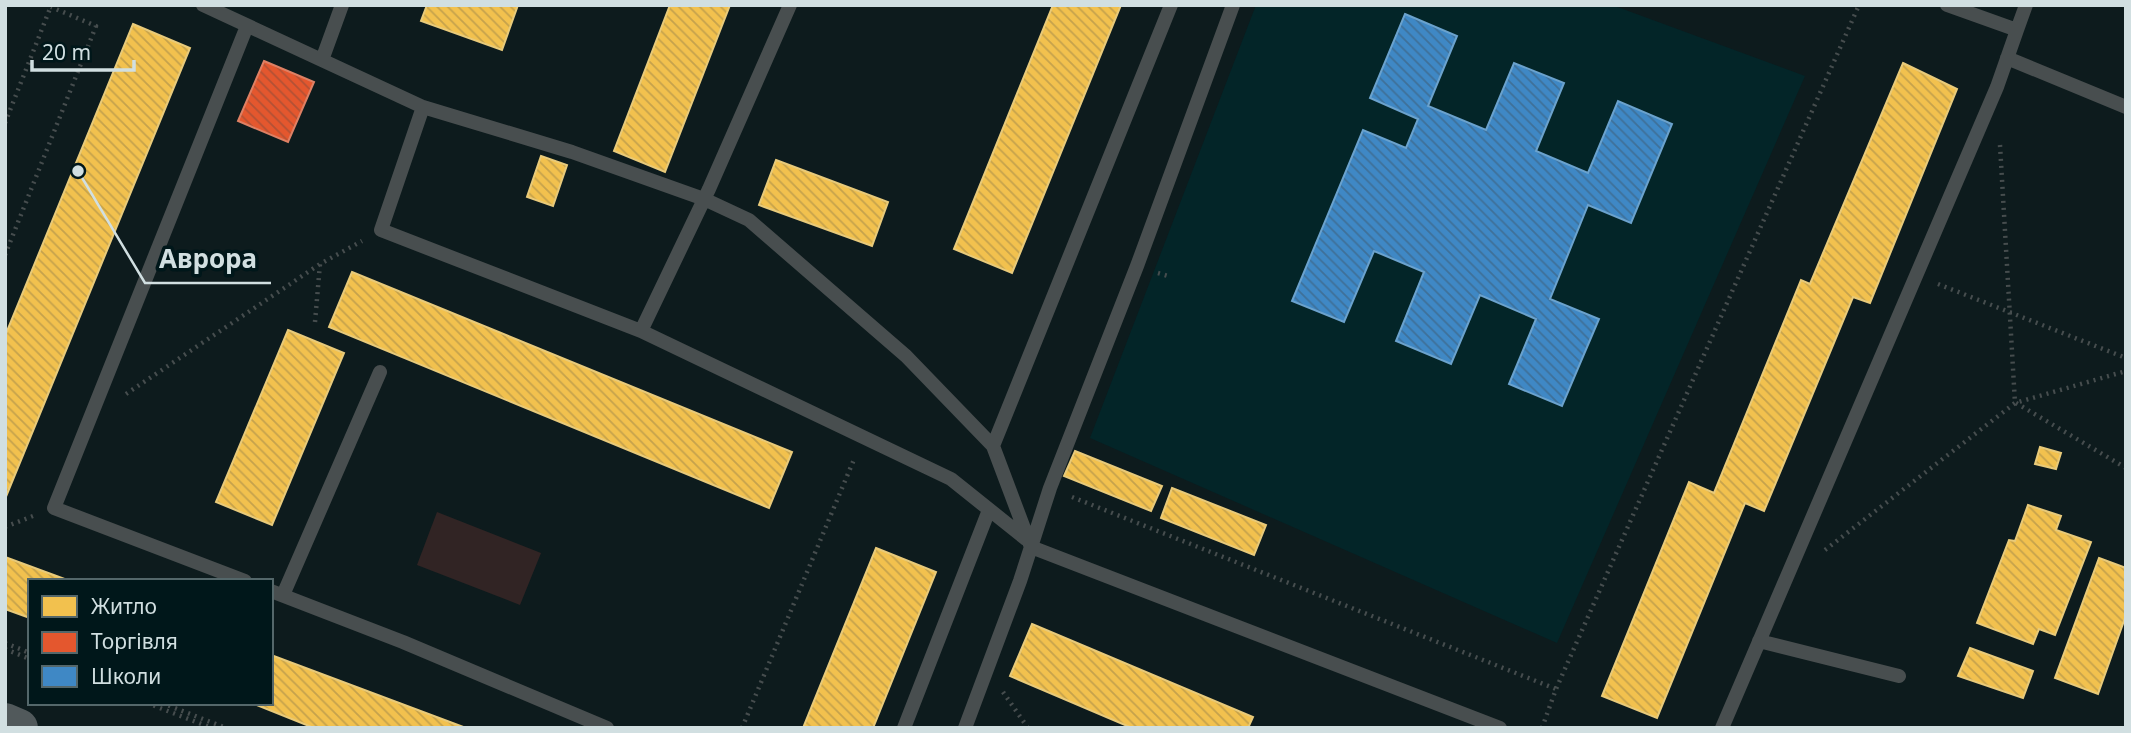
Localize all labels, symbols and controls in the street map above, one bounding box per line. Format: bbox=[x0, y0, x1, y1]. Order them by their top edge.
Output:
scale bar bbox=[32, 28, 133, 72]
text: 20 m bbox=[42, 38, 91, 66]
callout: Аврора bbox=[145, 236, 271, 283]
text: Аврора bbox=[159, 240, 257, 276]
legend bbox=[28, 579, 273, 705]
text: Житло bbox=[91, 592, 157, 620]
text: Торгівля bbox=[91, 627, 178, 655]
text: Школи bbox=[91, 662, 161, 690]

